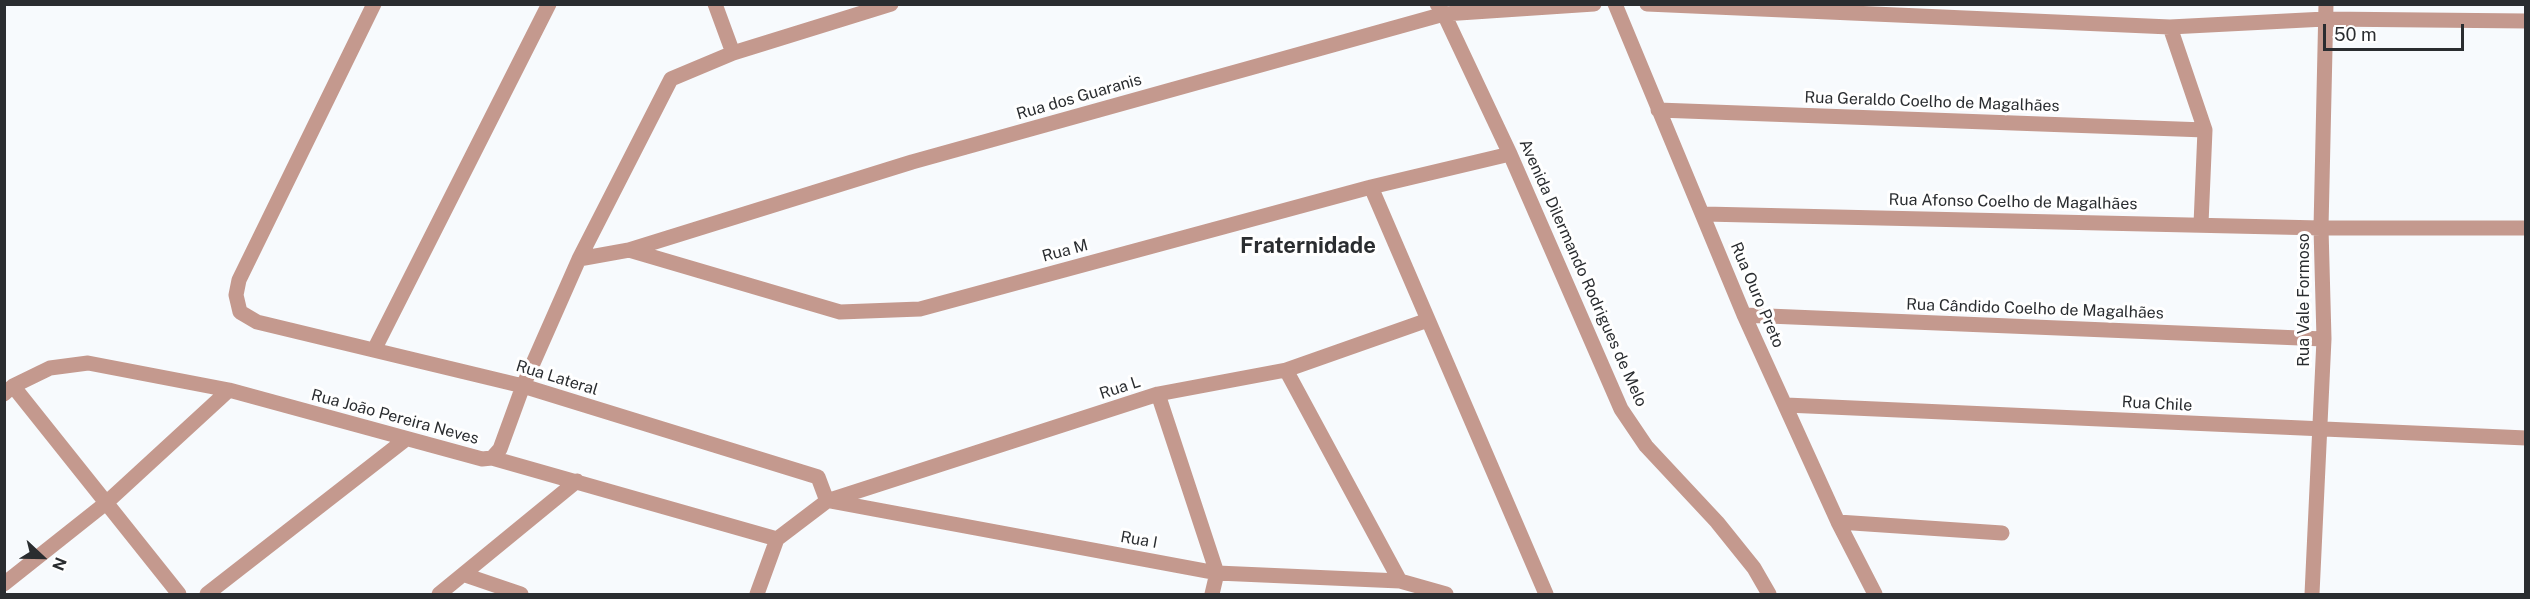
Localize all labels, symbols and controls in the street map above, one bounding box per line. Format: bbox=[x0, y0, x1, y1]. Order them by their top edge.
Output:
scale bar bbox=[2326, 12, 2467, 50]
text: 50 m bbox=[2334, 24, 2377, 45]
street label: Rua dos Guaranis bbox=[1014, 70, 1144, 124]
street label: Rua Geraldo Coelho de Magalhães bbox=[1804, 88, 2060, 116]
street label: Avenida Dilermando Rodrigues de Melo bbox=[1515, 136, 1651, 410]
street label: Rua Afonso Coelho de Magalhães bbox=[1889, 190, 2137, 214]
district label: Fraternidade bbox=[1240, 233, 1376, 259]
street label: Rua Vale Formoso bbox=[2294, 233, 2314, 367]
street label: Rua M bbox=[1040, 236, 1090, 266]
street label: Rua Ouro Preto bbox=[1726, 239, 1788, 351]
street label: Rua Cândido Coelho de Magalhães bbox=[1906, 295, 2164, 323]
street label: Rua Lateral bbox=[514, 356, 600, 400]
street label: Rua L bbox=[1097, 372, 1143, 404]
street label: Rua João Pereira Neves bbox=[309, 385, 481, 449]
street label: Rua Chile bbox=[2121, 393, 2193, 415]
north arrow bbox=[12, 527, 72, 587]
street label: Rua I bbox=[1119, 527, 1159, 553]
text: N bbox=[48, 555, 70, 573]

